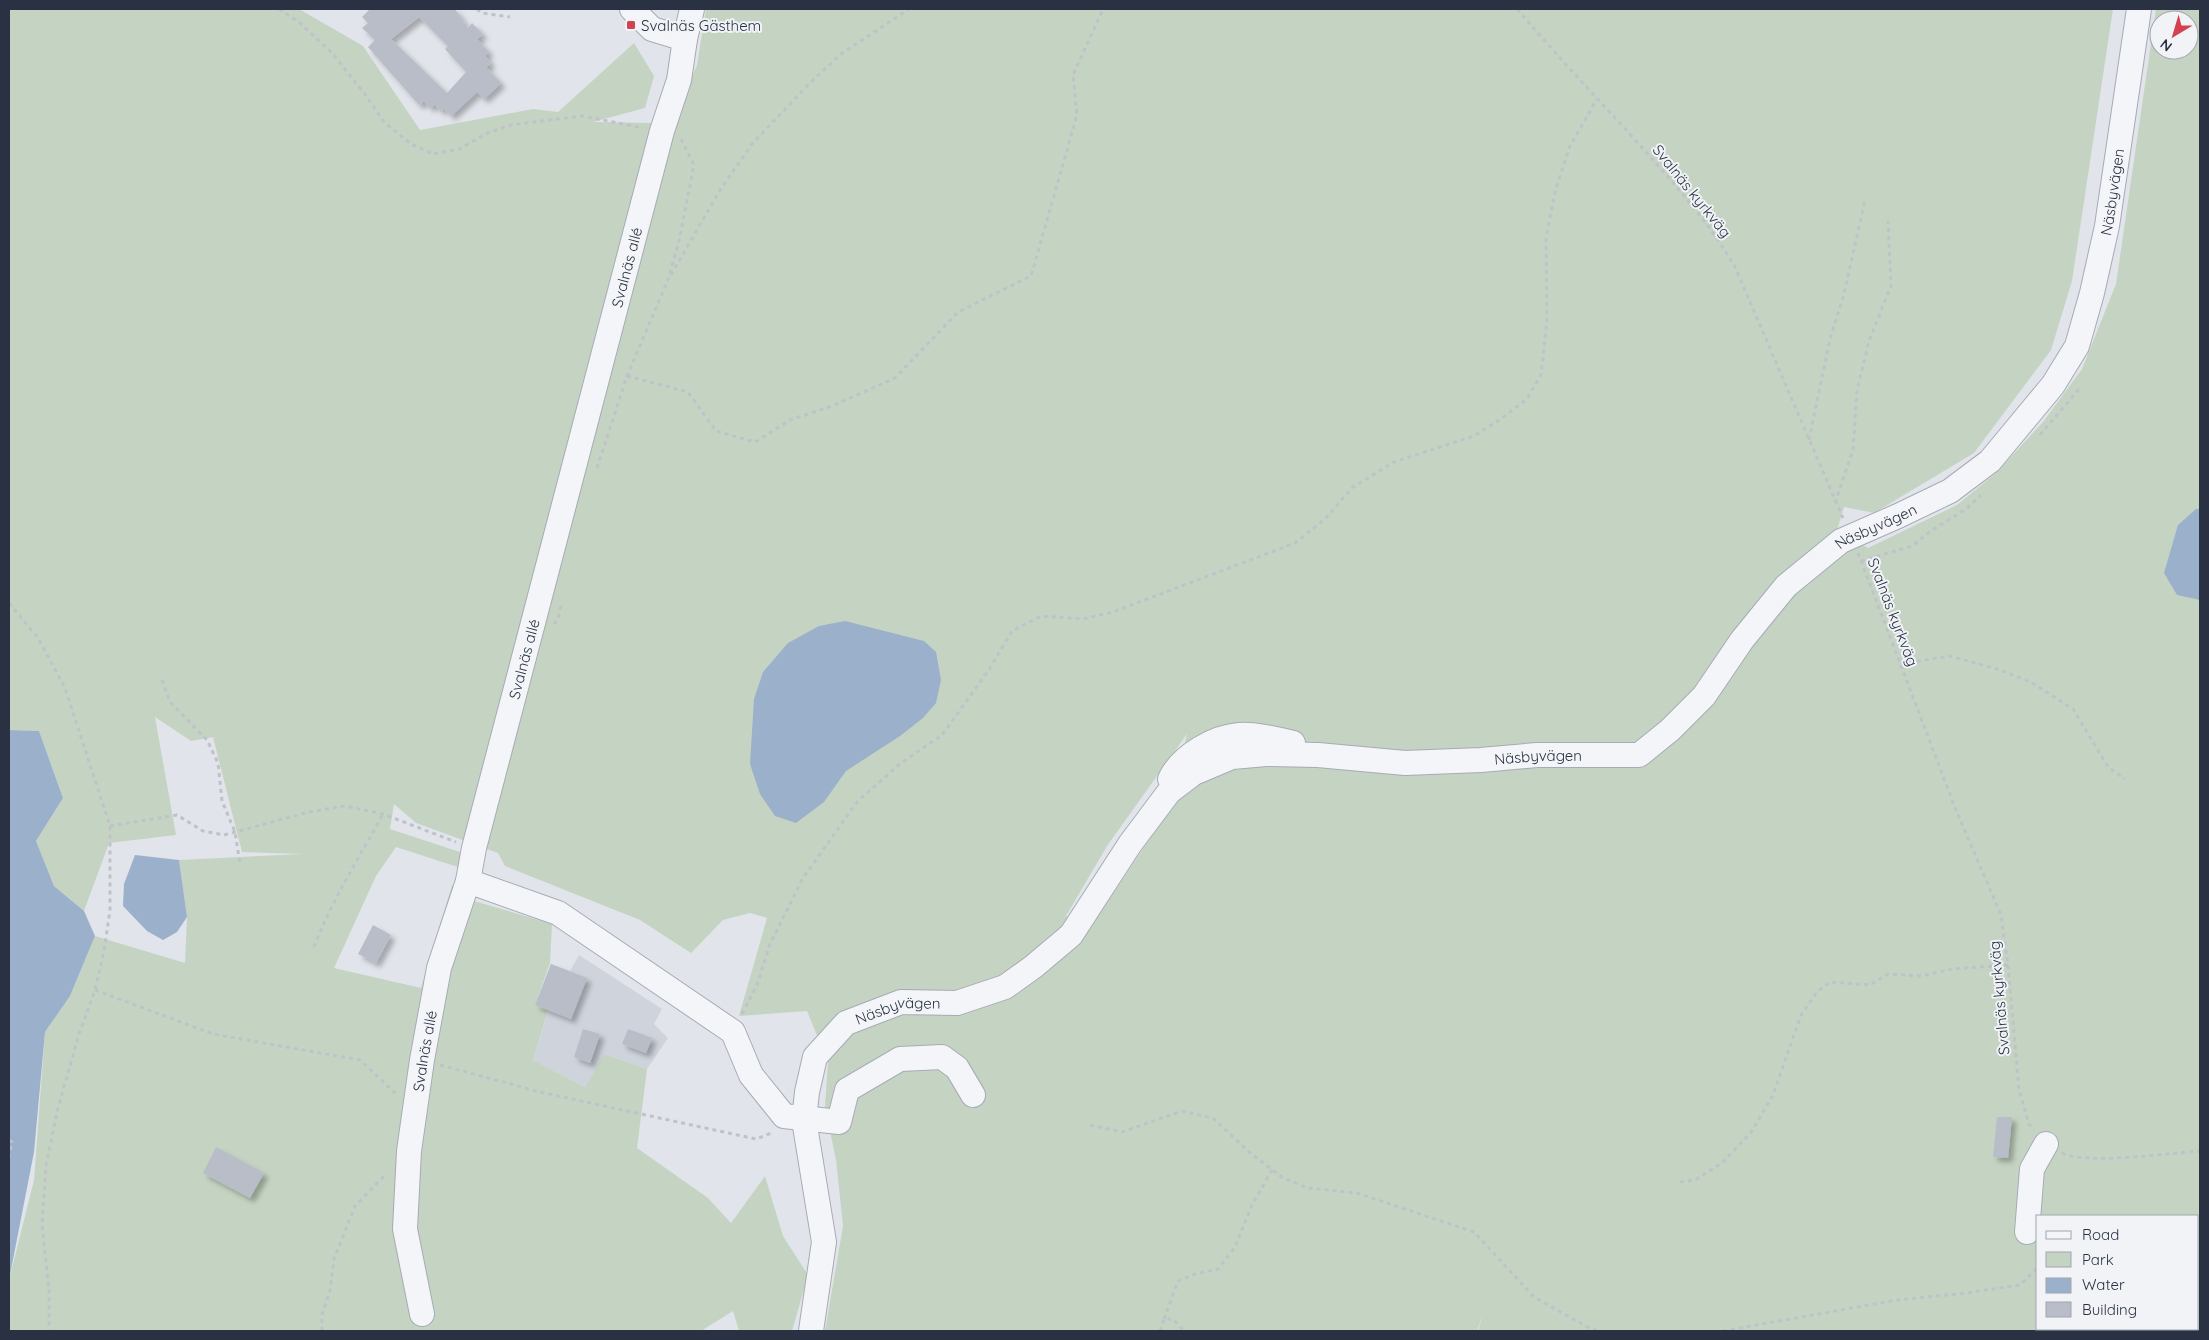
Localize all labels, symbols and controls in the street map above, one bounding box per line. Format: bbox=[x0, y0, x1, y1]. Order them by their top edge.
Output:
north arrow bbox=[2149, 10, 2199, 60]
place label: Svalnäs Gästhem bbox=[641, 16, 761, 35]
marker: Svalnäs Gästhem bbox=[625, 19, 637, 31]
text: N bbox=[2156, 35, 2176, 56]
street label: Svalnäs kyrkväg bbox=[1649, 141, 1735, 241]
street label: Näsbyvägen bbox=[2096, 147, 2128, 237]
street label: Svalnäs allé bbox=[607, 225, 646, 309]
street label: Näsbyvägen bbox=[1830, 499, 1920, 552]
street label: Svalnäs kyrkväg bbox=[1864, 555, 1922, 669]
street label: Svalnäs allé bbox=[504, 617, 543, 701]
street label: Näsbyvägen bbox=[1493, 745, 1582, 768]
street label: Svalnäs kyrkväg bbox=[1985, 940, 2013, 1056]
street label: Näsbyvägen bbox=[852, 992, 941, 1028]
street label: Svalnäs allé bbox=[408, 1009, 440, 1093]
legend bbox=[2036, 1215, 2199, 1330]
text: Road bbox=[2082, 1225, 2119, 1244]
text: Park bbox=[2082, 1250, 2114, 1269]
text: Water bbox=[2082, 1275, 2125, 1294]
text: Building bbox=[2082, 1300, 2137, 1319]

